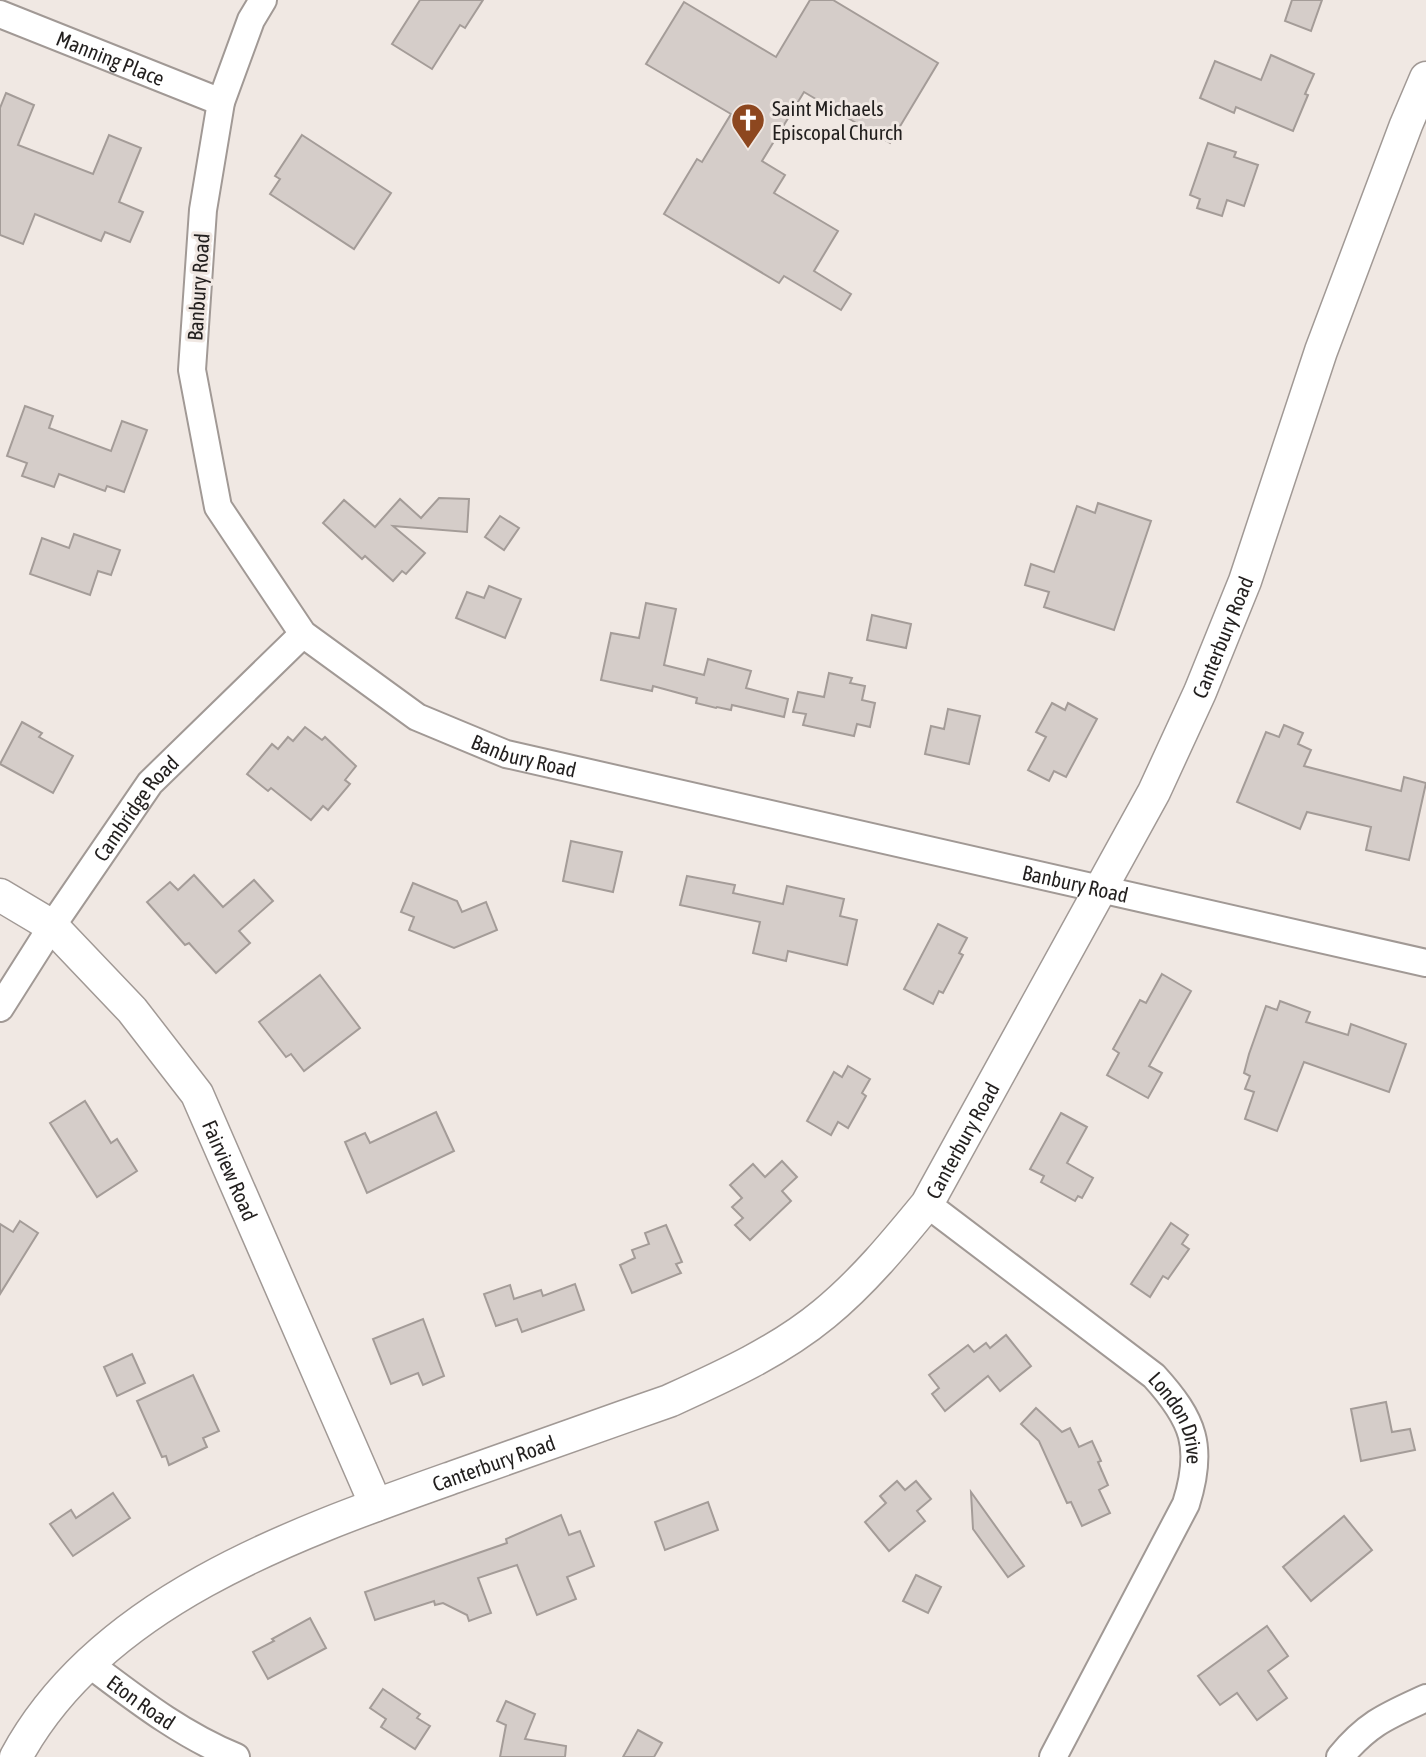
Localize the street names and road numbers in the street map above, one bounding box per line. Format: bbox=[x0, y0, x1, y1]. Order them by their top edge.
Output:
street label: Manning Place bbox=[53, 26, 168, 90]
street label: Banbury Road bbox=[182, 232, 214, 342]
street label: Canterbury Road bbox=[1187, 573, 1258, 702]
street label: Banbury Road bbox=[468, 729, 579, 782]
street label: Cambridge Road bbox=[88, 750, 183, 865]
street label: Banbury Road bbox=[1020, 860, 1131, 907]
street label: Canterbury Road bbox=[920, 1078, 1004, 1203]
street label: Fairview Road bbox=[198, 1116, 263, 1224]
street label: London Drive bbox=[1144, 1367, 1207, 1464]
street label: Canterbury Road bbox=[429, 1430, 558, 1496]
street label: Eton Road bbox=[103, 1670, 180, 1734]

